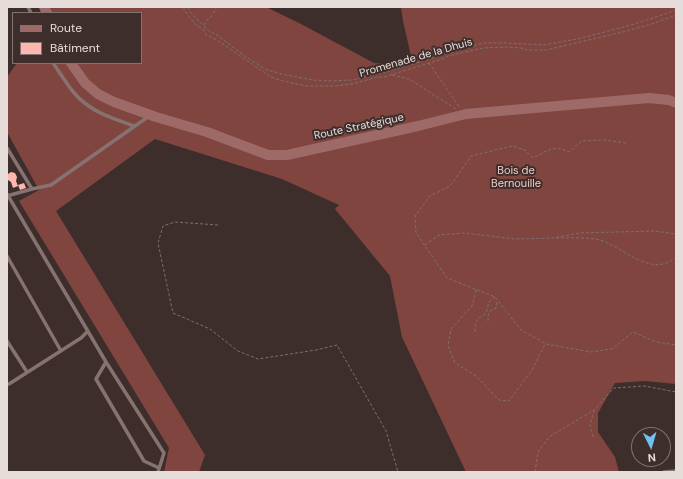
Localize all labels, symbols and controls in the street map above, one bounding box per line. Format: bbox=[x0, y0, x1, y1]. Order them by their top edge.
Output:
legend bbox=[12, 12, 142, 64]
text: Route bbox=[50, 20, 82, 36]
street label: Promenade de la Dhuis bbox=[358, 36, 474, 80]
text: Bâtiment bbox=[50, 40, 100, 56]
street label: Route Stratégique bbox=[313, 111, 405, 143]
park label: Bois de Bernouille bbox=[491, 164, 541, 190]
north arrow bbox=[631, 427, 671, 467]
text: N bbox=[647, 451, 657, 465]

